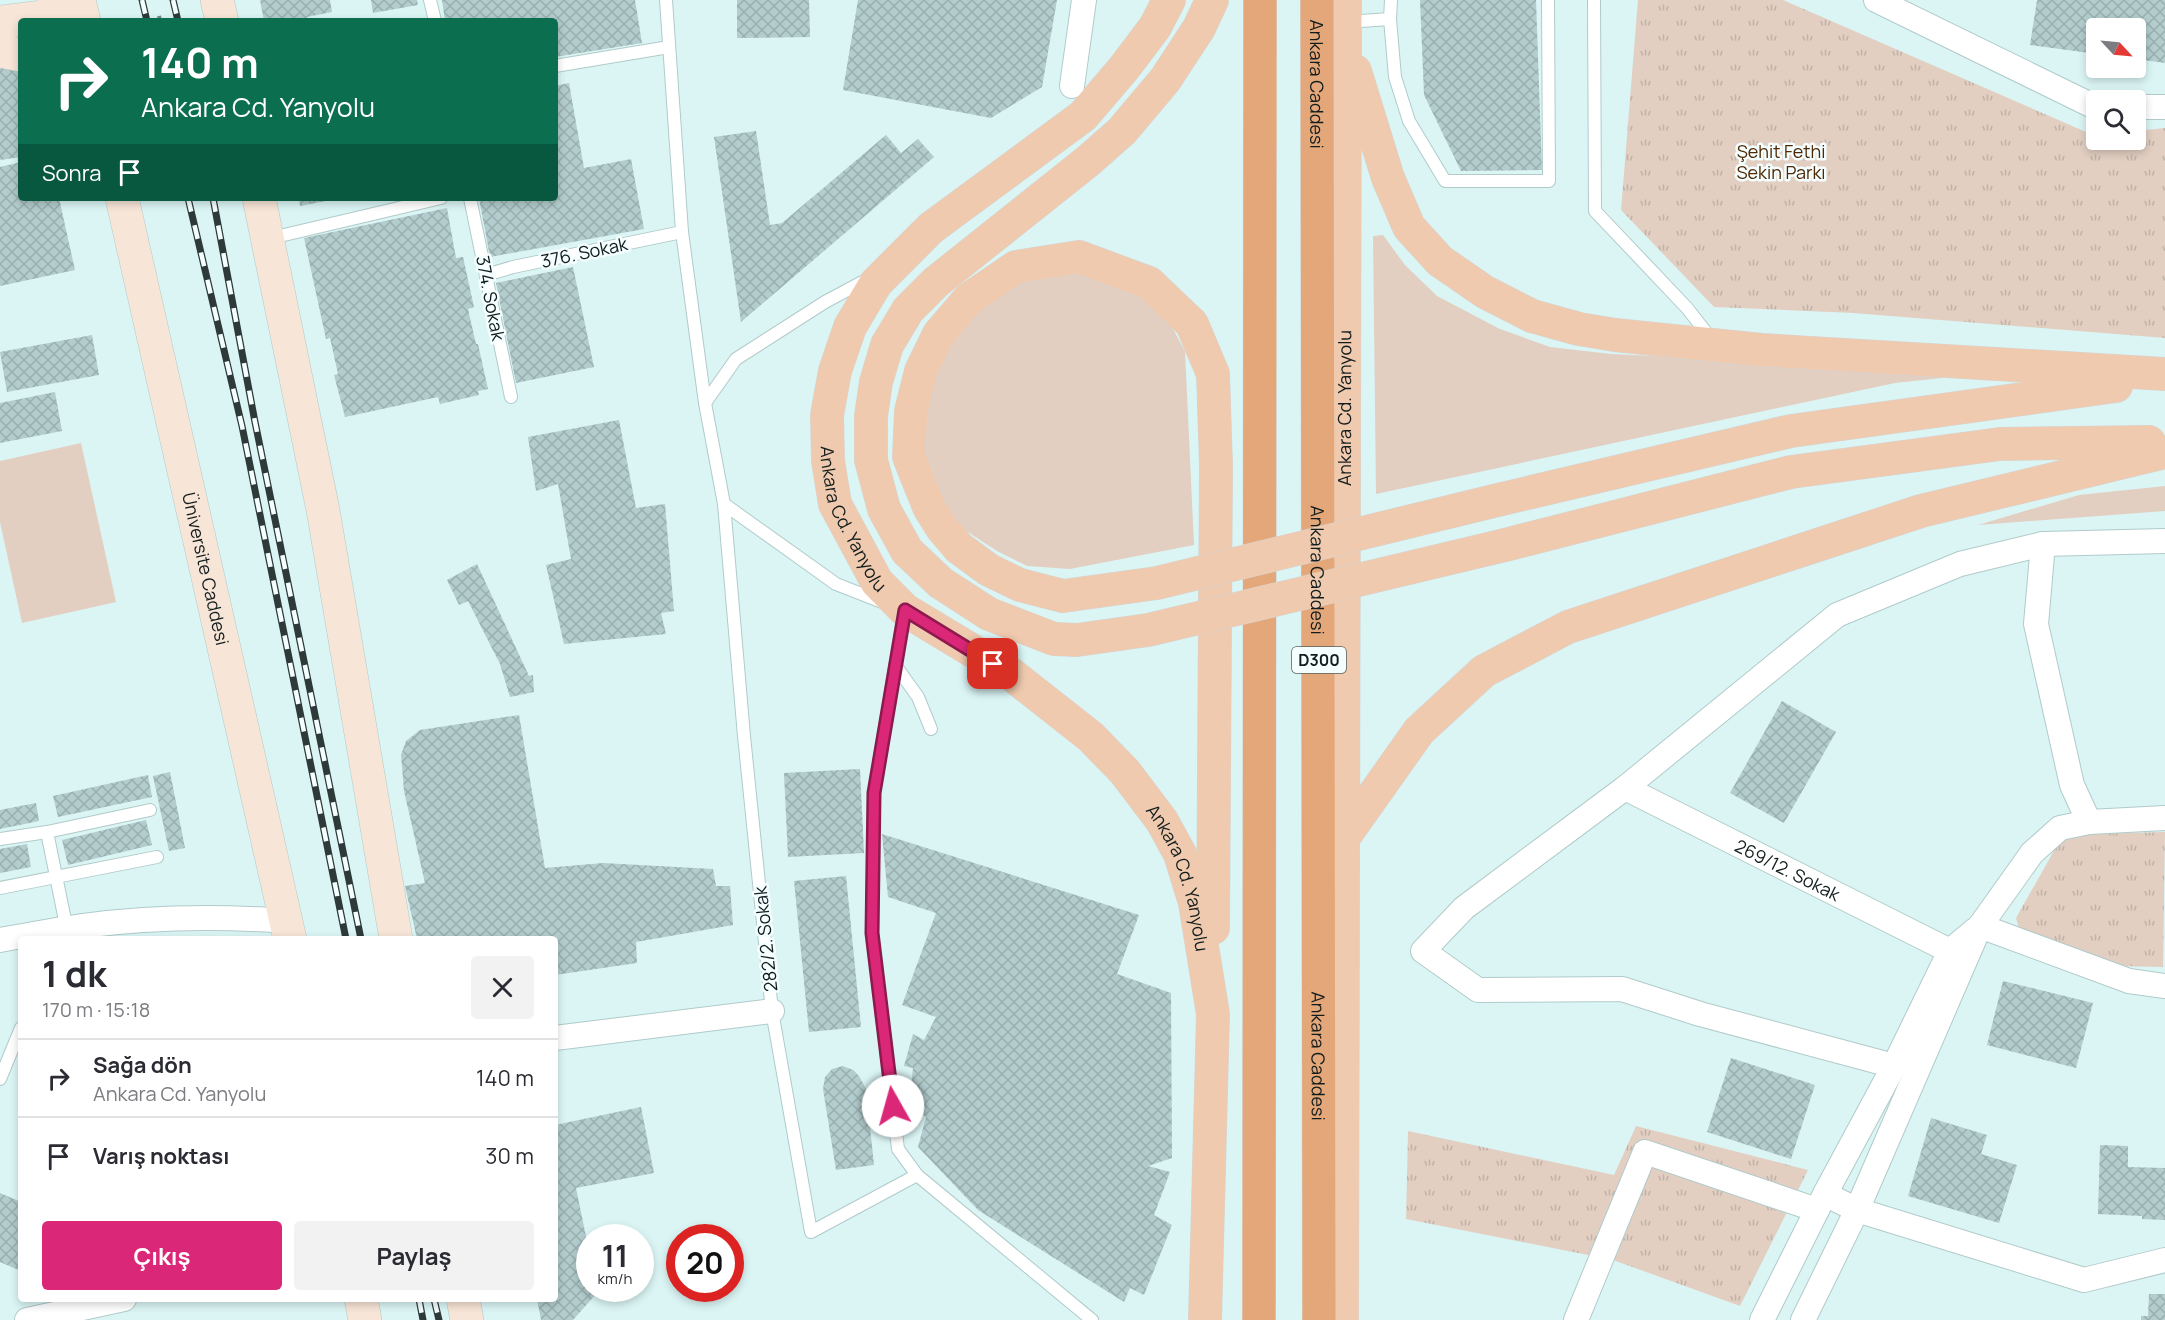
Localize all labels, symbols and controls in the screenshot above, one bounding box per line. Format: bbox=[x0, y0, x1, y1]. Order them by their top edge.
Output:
north arrow bbox=[2086, 18, 2146, 78]
map controls bbox=[2086, 18, 2146, 150]
street label: Ankara Caddesi bbox=[1305, 19, 1329, 149]
text: 140 m bbox=[141, 33, 259, 91]
icon: right bbox=[42, 42, 120, 120]
text: Ankara Cd. Yanyolu bbox=[141, 88, 375, 125]
button: search bbox=[2086, 90, 2146, 150]
park label: Şehit Fethi Sekin Parkı bbox=[1736, 139, 1826, 184]
icon: arrive bbox=[113, 156, 146, 189]
text: Sonra bbox=[42, 158, 101, 188]
street label: 376. Sokak bbox=[539, 231, 631, 273]
street label: 374. Sokak bbox=[471, 253, 511, 344]
street label: Ankara Cd. Yanyolu bbox=[1332, 330, 1356, 486]
street label: Ankara Cd. Yanyolu bbox=[816, 446, 892, 597]
street label: Üniversite Caddesi bbox=[177, 490, 235, 647]
street label: Ankara Caddesi bbox=[1306, 505, 1330, 635]
pin bbox=[967, 638, 1018, 689]
icon: arrive bbox=[976, 647, 1009, 680]
road number: D300 bbox=[1292, 647, 1346, 673]
street label: Ankara Cd. Yanyolu bbox=[1141, 799, 1215, 953]
street label: 269/12. Sokak bbox=[1731, 833, 1845, 906]
street label: 282/2. Sokak bbox=[747, 884, 782, 993]
text: 1 dk bbox=[42, 949, 107, 998]
button: close bbox=[471, 956, 534, 1019]
street label: Ankara Caddesi bbox=[1307, 991, 1331, 1121]
text: 170 m · 15:18 bbox=[42, 996, 150, 1023]
text: Sağa dön bbox=[93, 1050, 192, 1080]
icon: right bbox=[42, 1062, 75, 1095]
text: 140 m bbox=[476, 1063, 534, 1093]
position arrow bbox=[861, 1074, 925, 1138]
text: Ankara Cd. Yanyolu bbox=[93, 1080, 266, 1107]
icon: arrive bbox=[42, 1140, 75, 1173]
text: Varış noktası bbox=[93, 1141, 229, 1171]
text: 30 m bbox=[485, 1141, 534, 1171]
button: Çıkış bbox=[42, 1221, 282, 1290]
button: Paylaş bbox=[294, 1221, 534, 1290]
speed limit sign: 20 bbox=[666, 1224, 744, 1302]
text: 11 bbox=[602, 1235, 628, 1276]
text: km/h bbox=[598, 1268, 632, 1289]

